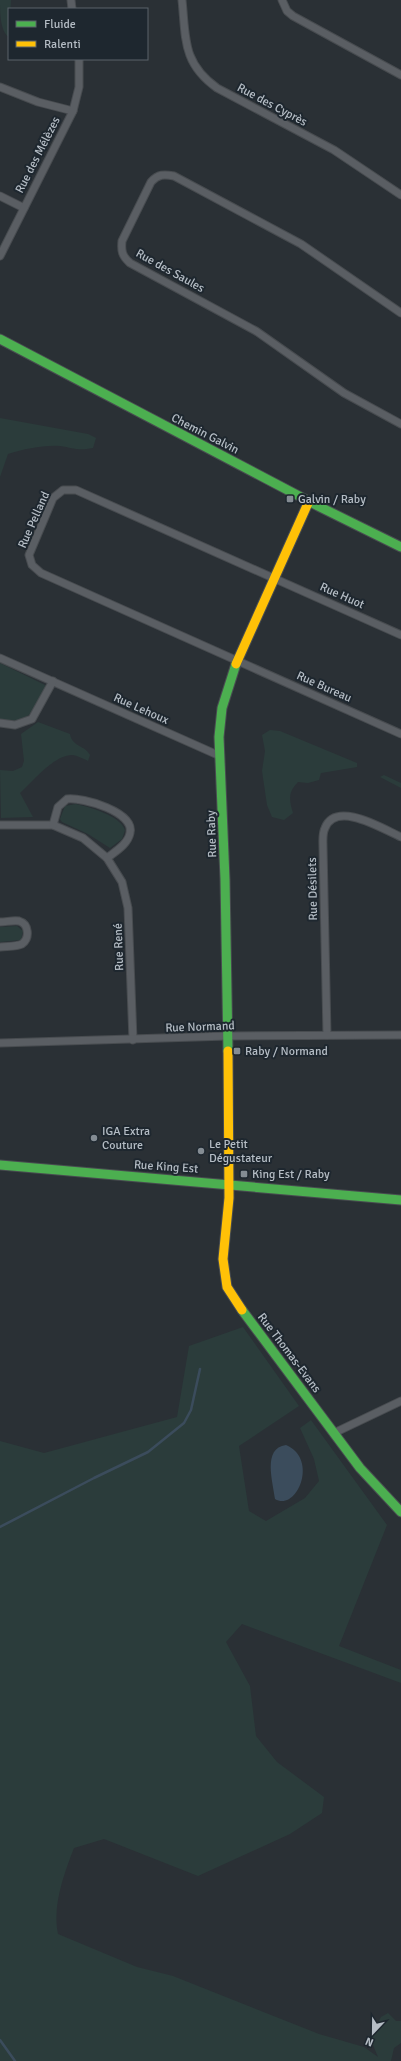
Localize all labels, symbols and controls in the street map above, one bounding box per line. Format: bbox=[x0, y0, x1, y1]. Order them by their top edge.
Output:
legend bbox=[8, 8, 148, 60]
text: Fluide bbox=[44, 17, 76, 32]
text: Ralenti bbox=[44, 37, 81, 52]
street label: Rue des Cyprès bbox=[234, 80, 310, 130]
street label: Rue des Mélèzes bbox=[12, 114, 64, 196]
street label: Rue des Saules bbox=[133, 246, 207, 296]
street label: Chemin Galvin bbox=[169, 410, 241, 458]
street label: Rue Pelland bbox=[15, 489, 53, 551]
place label: Galvin / Raby bbox=[298, 492, 366, 507]
marker: Galvin / Raby bbox=[285, 494, 295, 504]
street label: Rue Huot bbox=[317, 580, 367, 612]
street label: Rue Bureau bbox=[294, 668, 354, 706]
street label: Rue Lehoux bbox=[111, 690, 171, 728]
street label: Rue Raby bbox=[204, 810, 220, 858]
street label: Rue Désilets bbox=[305, 857, 321, 921]
street label: Rue René bbox=[111, 923, 127, 971]
street label: Rue Normand bbox=[165, 1018, 235, 1036]
place label: Raby / Normand bbox=[245, 1044, 328, 1059]
marker: Raby / Normand bbox=[232, 1046, 242, 1056]
place label: IGA Extra Couture bbox=[102, 1124, 150, 1153]
marker: IGA Extra Couture bbox=[89, 1133, 99, 1143]
place label: Le Petit Dégustateur bbox=[209, 1137, 273, 1166]
marker: Le Petit Dégustateur bbox=[196, 1146, 206, 1156]
street label: Rue King Est bbox=[133, 1157, 199, 1177]
place label: King Est / Raby bbox=[252, 1167, 330, 1182]
marker: King Est / Raby bbox=[239, 1169, 249, 1179]
street label: Rue Thomas-Evans bbox=[254, 1310, 324, 1396]
north arrow bbox=[353, 2013, 393, 2053]
text: N bbox=[363, 2034, 375, 2049]

